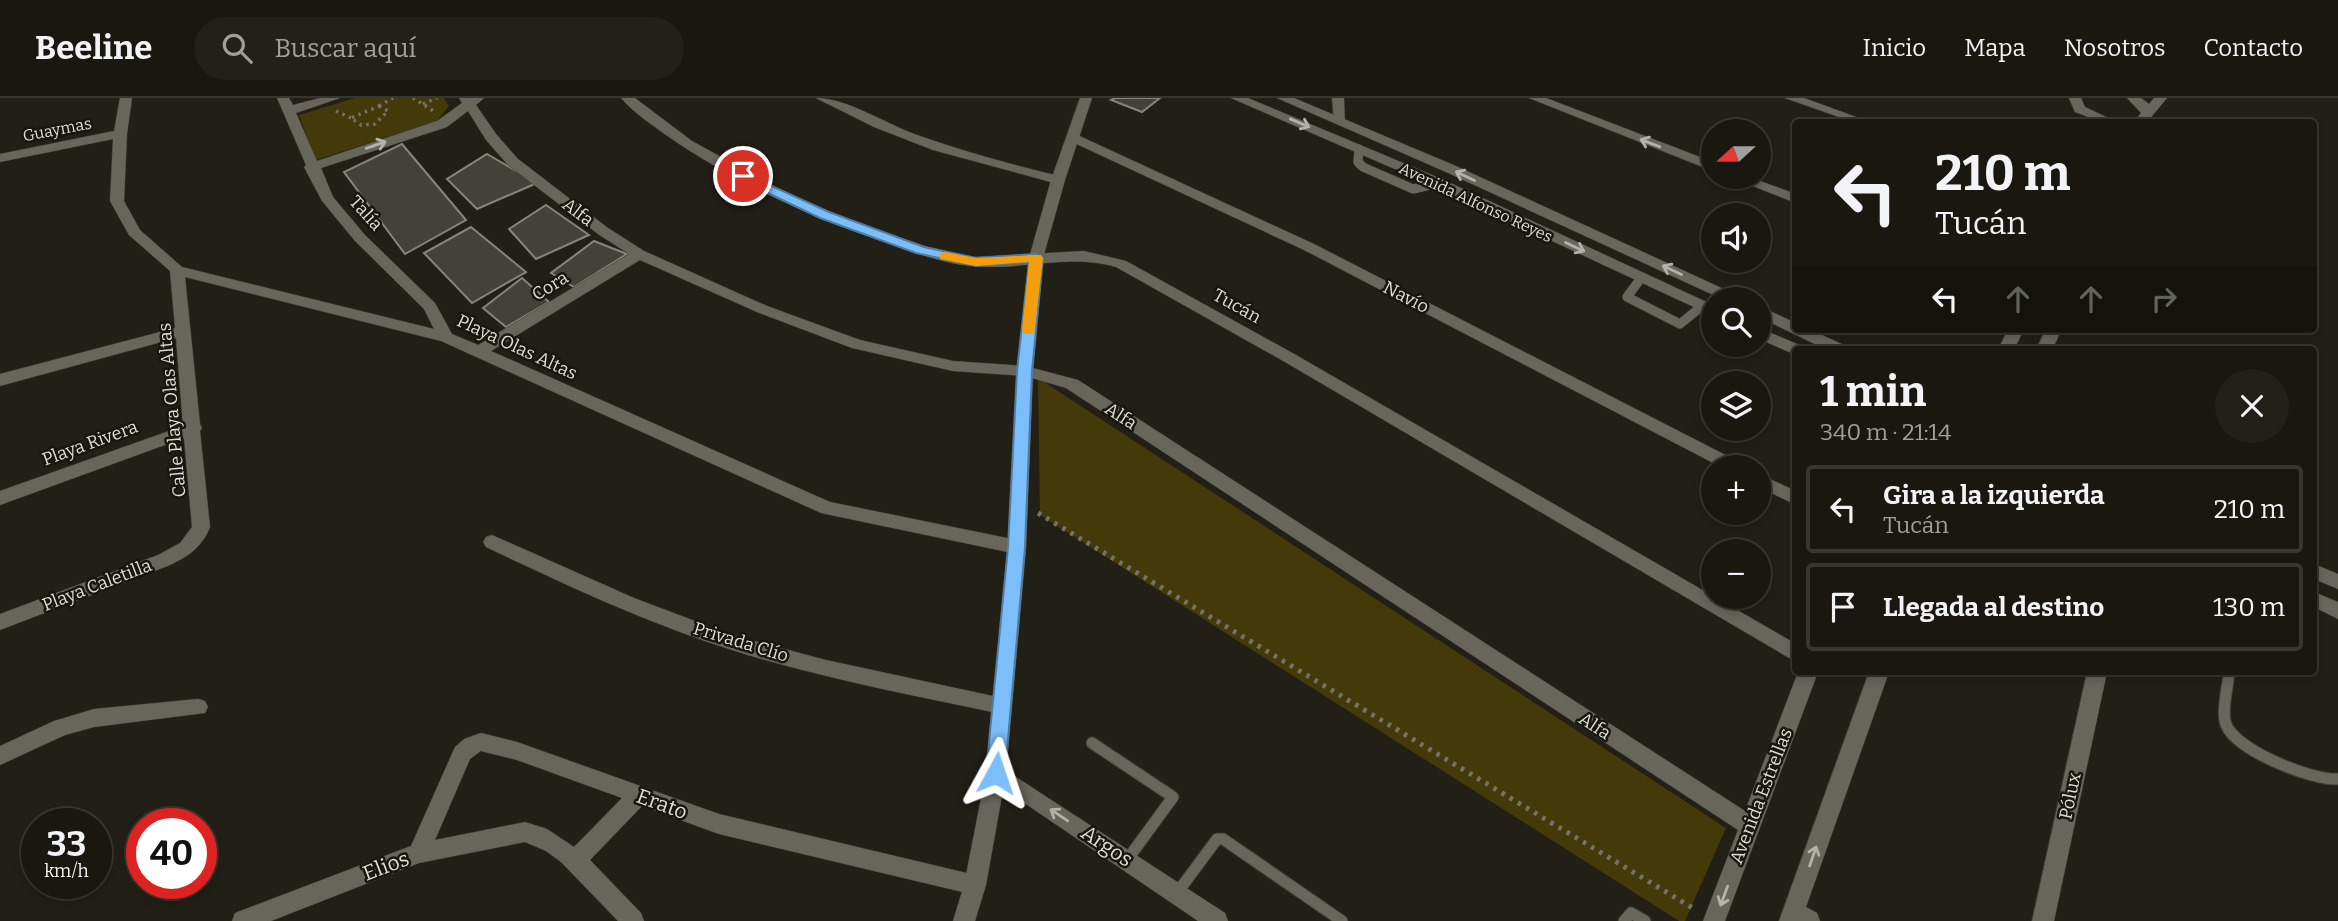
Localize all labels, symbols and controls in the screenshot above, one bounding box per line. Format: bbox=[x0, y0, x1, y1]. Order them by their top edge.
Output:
search box bbox=[194, 17, 684, 80]
text: Beeline bbox=[35, 28, 152, 68]
icon: search bbox=[218, 29, 256, 67]
text: Buscar aquí bbox=[274, 33, 416, 64]
text: Inicio bbox=[1862, 34, 1926, 62]
text: Mapa bbox=[1964, 34, 2026, 62]
text: Nosotros bbox=[2064, 34, 2165, 62]
text: Contacto bbox=[2203, 34, 2303, 62]
street label: Guaymas bbox=[21, 114, 93, 145]
one-way arrow bbox=[1289, 118, 1311, 131]
north arrow bbox=[1701, 119, 1771, 189]
map controls bbox=[1701, 119, 1771, 609]
one-way arrow bbox=[1639, 135, 1661, 148]
one-way arrow bbox=[364, 138, 386, 150]
text: 210 m bbox=[1935, 144, 2070, 203]
pin bbox=[713, 146, 773, 206]
icon: left bbox=[1820, 147, 1911, 238]
icon: arrive bbox=[724, 157, 762, 195]
street label: Avenida Alfonso Reyes bbox=[1396, 159, 1556, 246]
one-way arrow bbox=[1455, 168, 1476, 182]
street label: Talía bbox=[345, 191, 387, 235]
street label: Alfa bbox=[558, 193, 598, 231]
button: sound bbox=[1701, 203, 1771, 273]
text: Tucán bbox=[1935, 204, 2027, 242]
one-way arrow bbox=[1564, 241, 1585, 254]
one-way arrow bbox=[1662, 263, 1683, 276]
street label: Cora bbox=[528, 266, 572, 306]
street label: Navío bbox=[1379, 276, 1433, 318]
icon: left bbox=[1926, 280, 1964, 318]
icon: ahead bbox=[1999, 280, 2037, 318]
icon: ahead bbox=[2072, 280, 2110, 318]
icon: right bbox=[2145, 280, 2183, 318]
street label: Tucán bbox=[1209, 284, 1265, 328]
button: search bbox=[1701, 287, 1771, 357]
street label: Playa Olas Altas bbox=[453, 310, 581, 384]
street label: Calle Playa Olas Altas bbox=[153, 322, 191, 498]
text: 1 min bbox=[1820, 367, 1926, 417]
button: close bbox=[2215, 369, 2289, 443]
button: layers bbox=[1701, 371, 1771, 441]
street label: Alfa bbox=[1101, 398, 1141, 434]
street label: Playa Rivera bbox=[39, 415, 141, 470]
text: 340 m · 21:14 bbox=[1820, 418, 1951, 446]
button: + bbox=[1701, 455, 1771, 525]
text: Gira a la izquierda bbox=[1883, 480, 2105, 511]
icon: left bbox=[1824, 490, 1862, 528]
text: 210 m bbox=[2214, 494, 2285, 525]
text: Tucán bbox=[1883, 511, 1949, 539]
button: − bbox=[1701, 539, 1771, 609]
street label: Playa Caletilla bbox=[39, 554, 155, 616]
icon: arrive bbox=[1824, 588, 1862, 626]
text: Llegada al destino bbox=[1883, 592, 2104, 623]
text: 130 m bbox=[2213, 592, 2285, 623]
street label: Privada Clío bbox=[691, 617, 791, 667]
street label: Alfa bbox=[1575, 708, 1615, 744]
street label: Avenida Estrellas bbox=[1725, 725, 1797, 867]
position arrow bbox=[959, 736, 1033, 810]
street label: Pólux bbox=[2054, 771, 2086, 821]
street label: Erato bbox=[633, 783, 691, 825]
one-way arrow bbox=[1050, 807, 1069, 822]
speed limit sign: 40 bbox=[126, 808, 217, 899]
street label: Argos bbox=[1076, 819, 1138, 873]
text: 33 bbox=[47, 823, 86, 865]
street label: Elios bbox=[359, 845, 413, 887]
one-way arrow bbox=[1807, 846, 1820, 868]
text: km/h bbox=[44, 860, 89, 882]
one-way arrow bbox=[1716, 885, 1729, 907]

